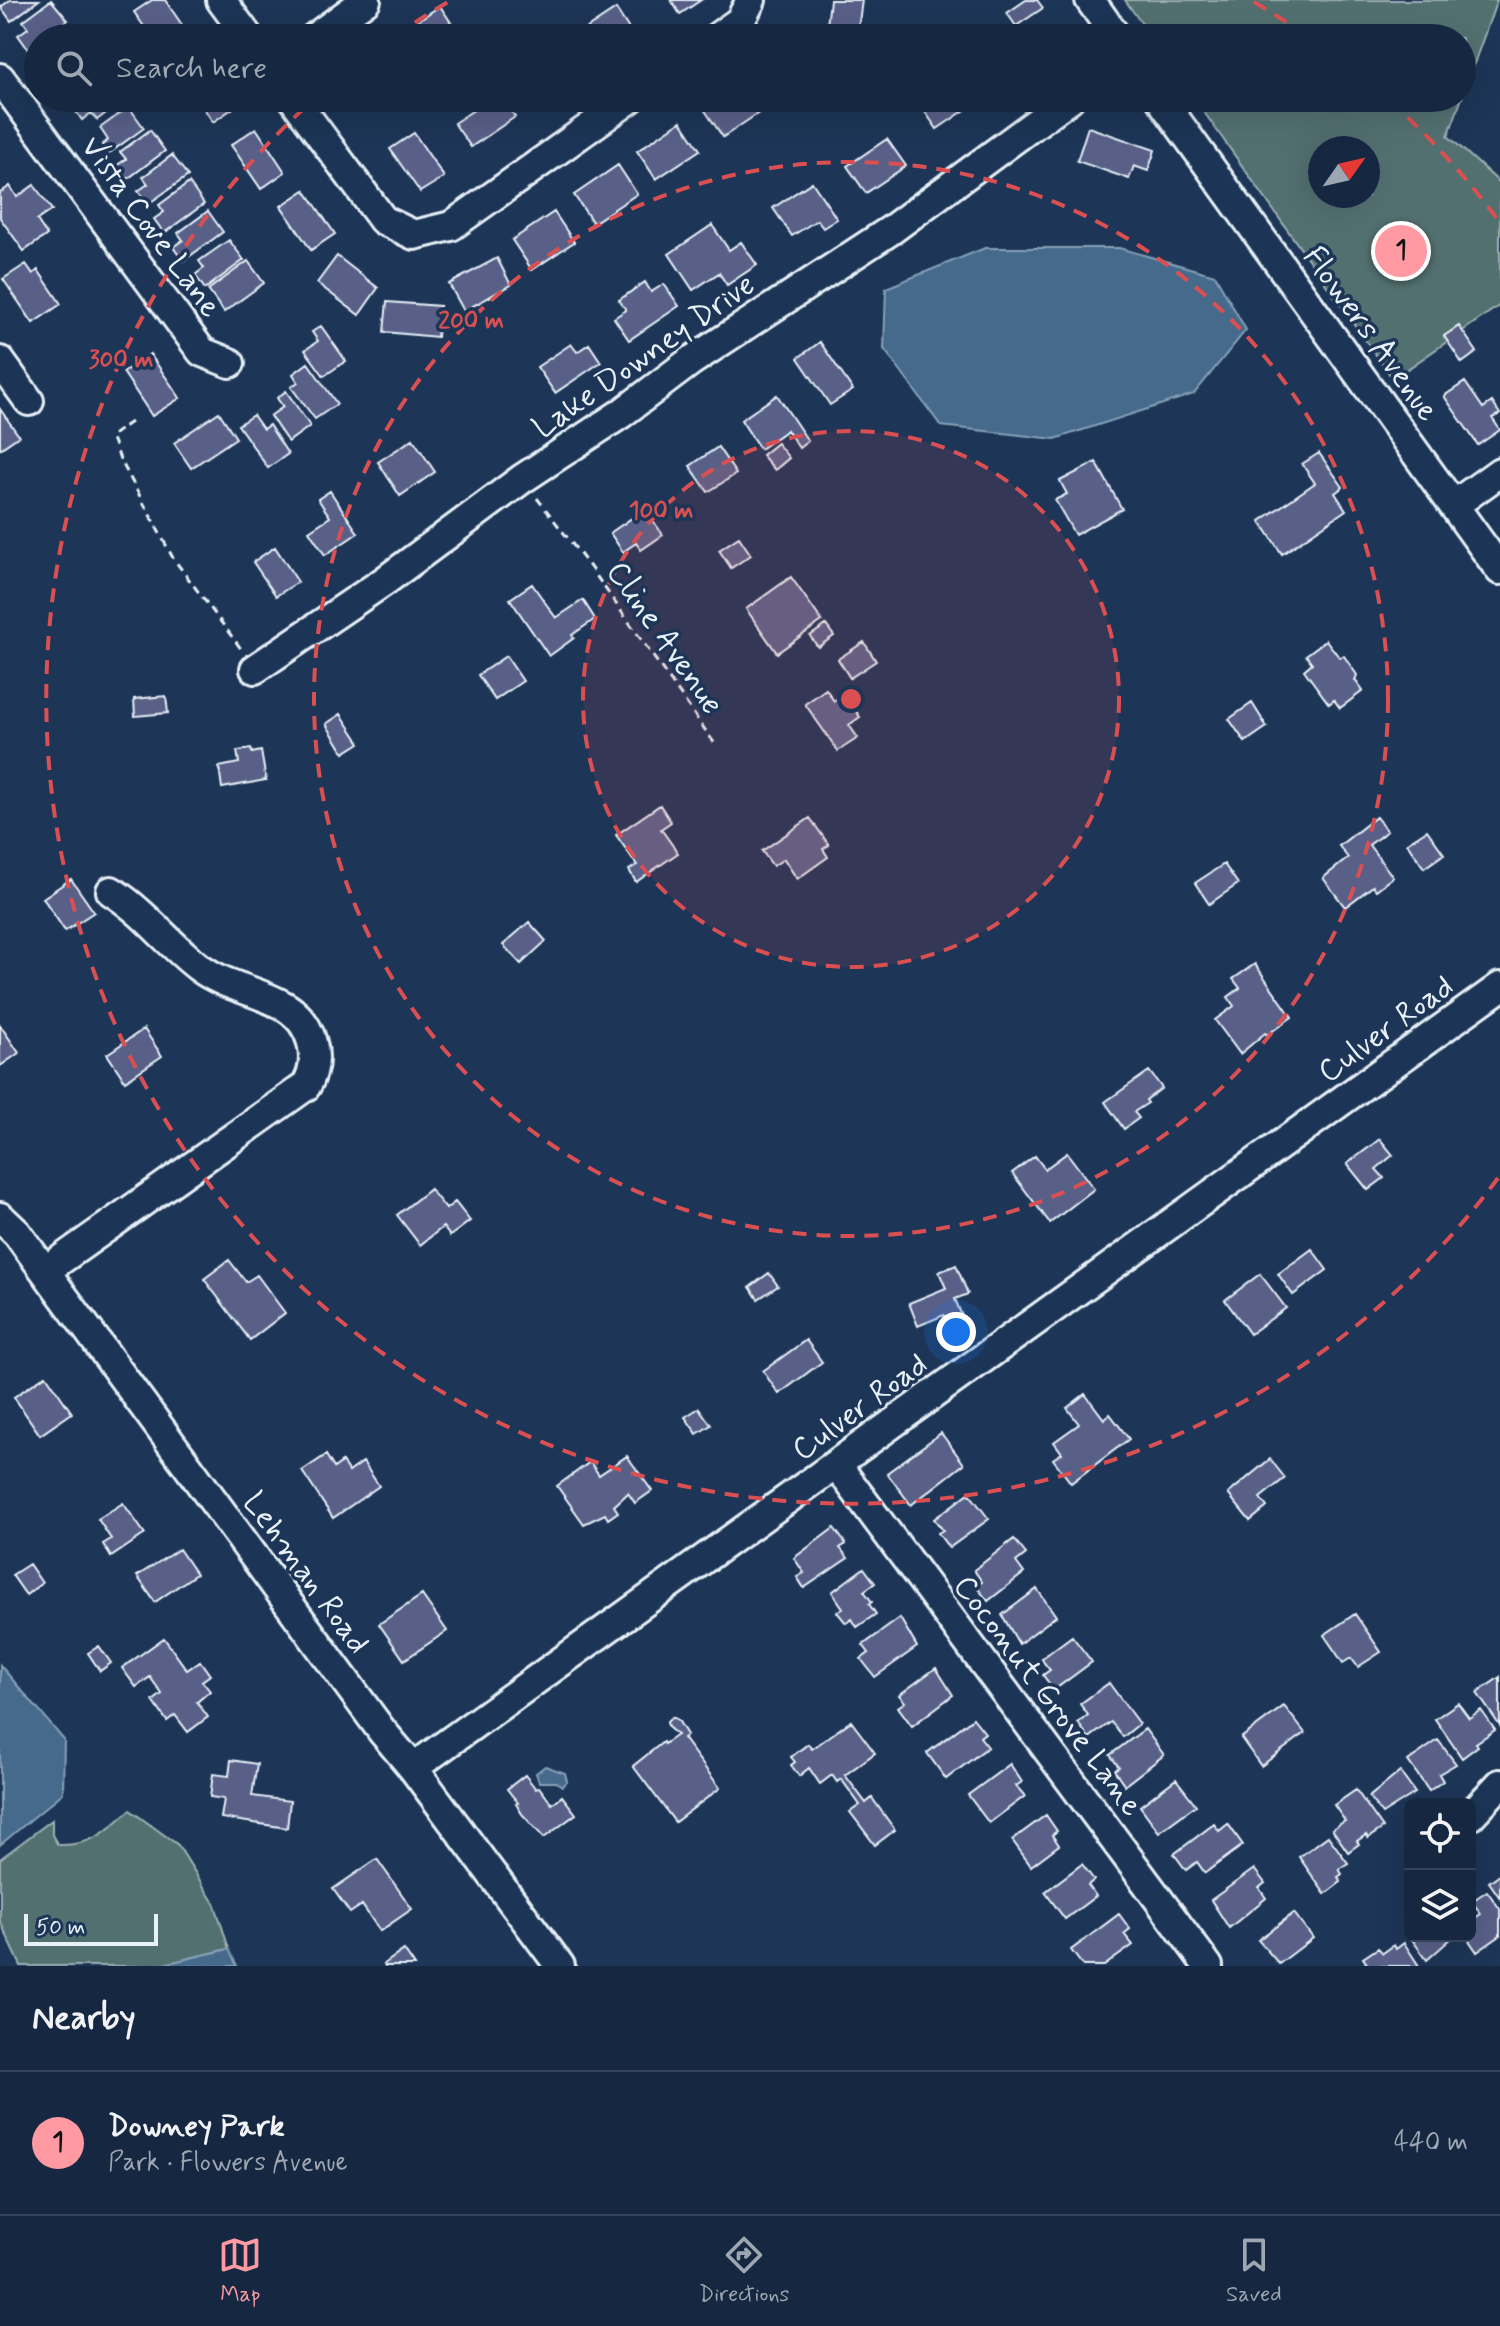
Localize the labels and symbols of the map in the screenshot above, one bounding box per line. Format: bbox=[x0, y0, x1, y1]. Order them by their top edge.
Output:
street label: Vista Cove Lane bbox=[70, 128, 231, 326]
north arrow bbox=[1308, 136, 1380, 208]
pin: 1 bbox=[1375, 221, 1427, 281]
street label: Flowers Avenue bbox=[1293, 238, 1448, 430]
street label: Lake Downey Drive bbox=[525, 264, 764, 449]
text: 200 m bbox=[438, 306, 504, 337]
text: 300 m bbox=[89, 345, 153, 376]
text: 100 m bbox=[629, 496, 693, 527]
street label: Cline Avenue bbox=[596, 553, 733, 723]
centre of rings bbox=[837, 685, 865, 713]
street label: Culver Road bbox=[1310, 966, 1463, 1093]
your location bbox=[936, 1312, 976, 1352]
street label: Culver Road bbox=[784, 1344, 937, 1471]
street label: Lehman Road bbox=[232, 1484, 379, 1663]
street label: Coconut Grove Lane bbox=[943, 1567, 1152, 1825]
scale bar bbox=[24, 1910, 158, 1946]

